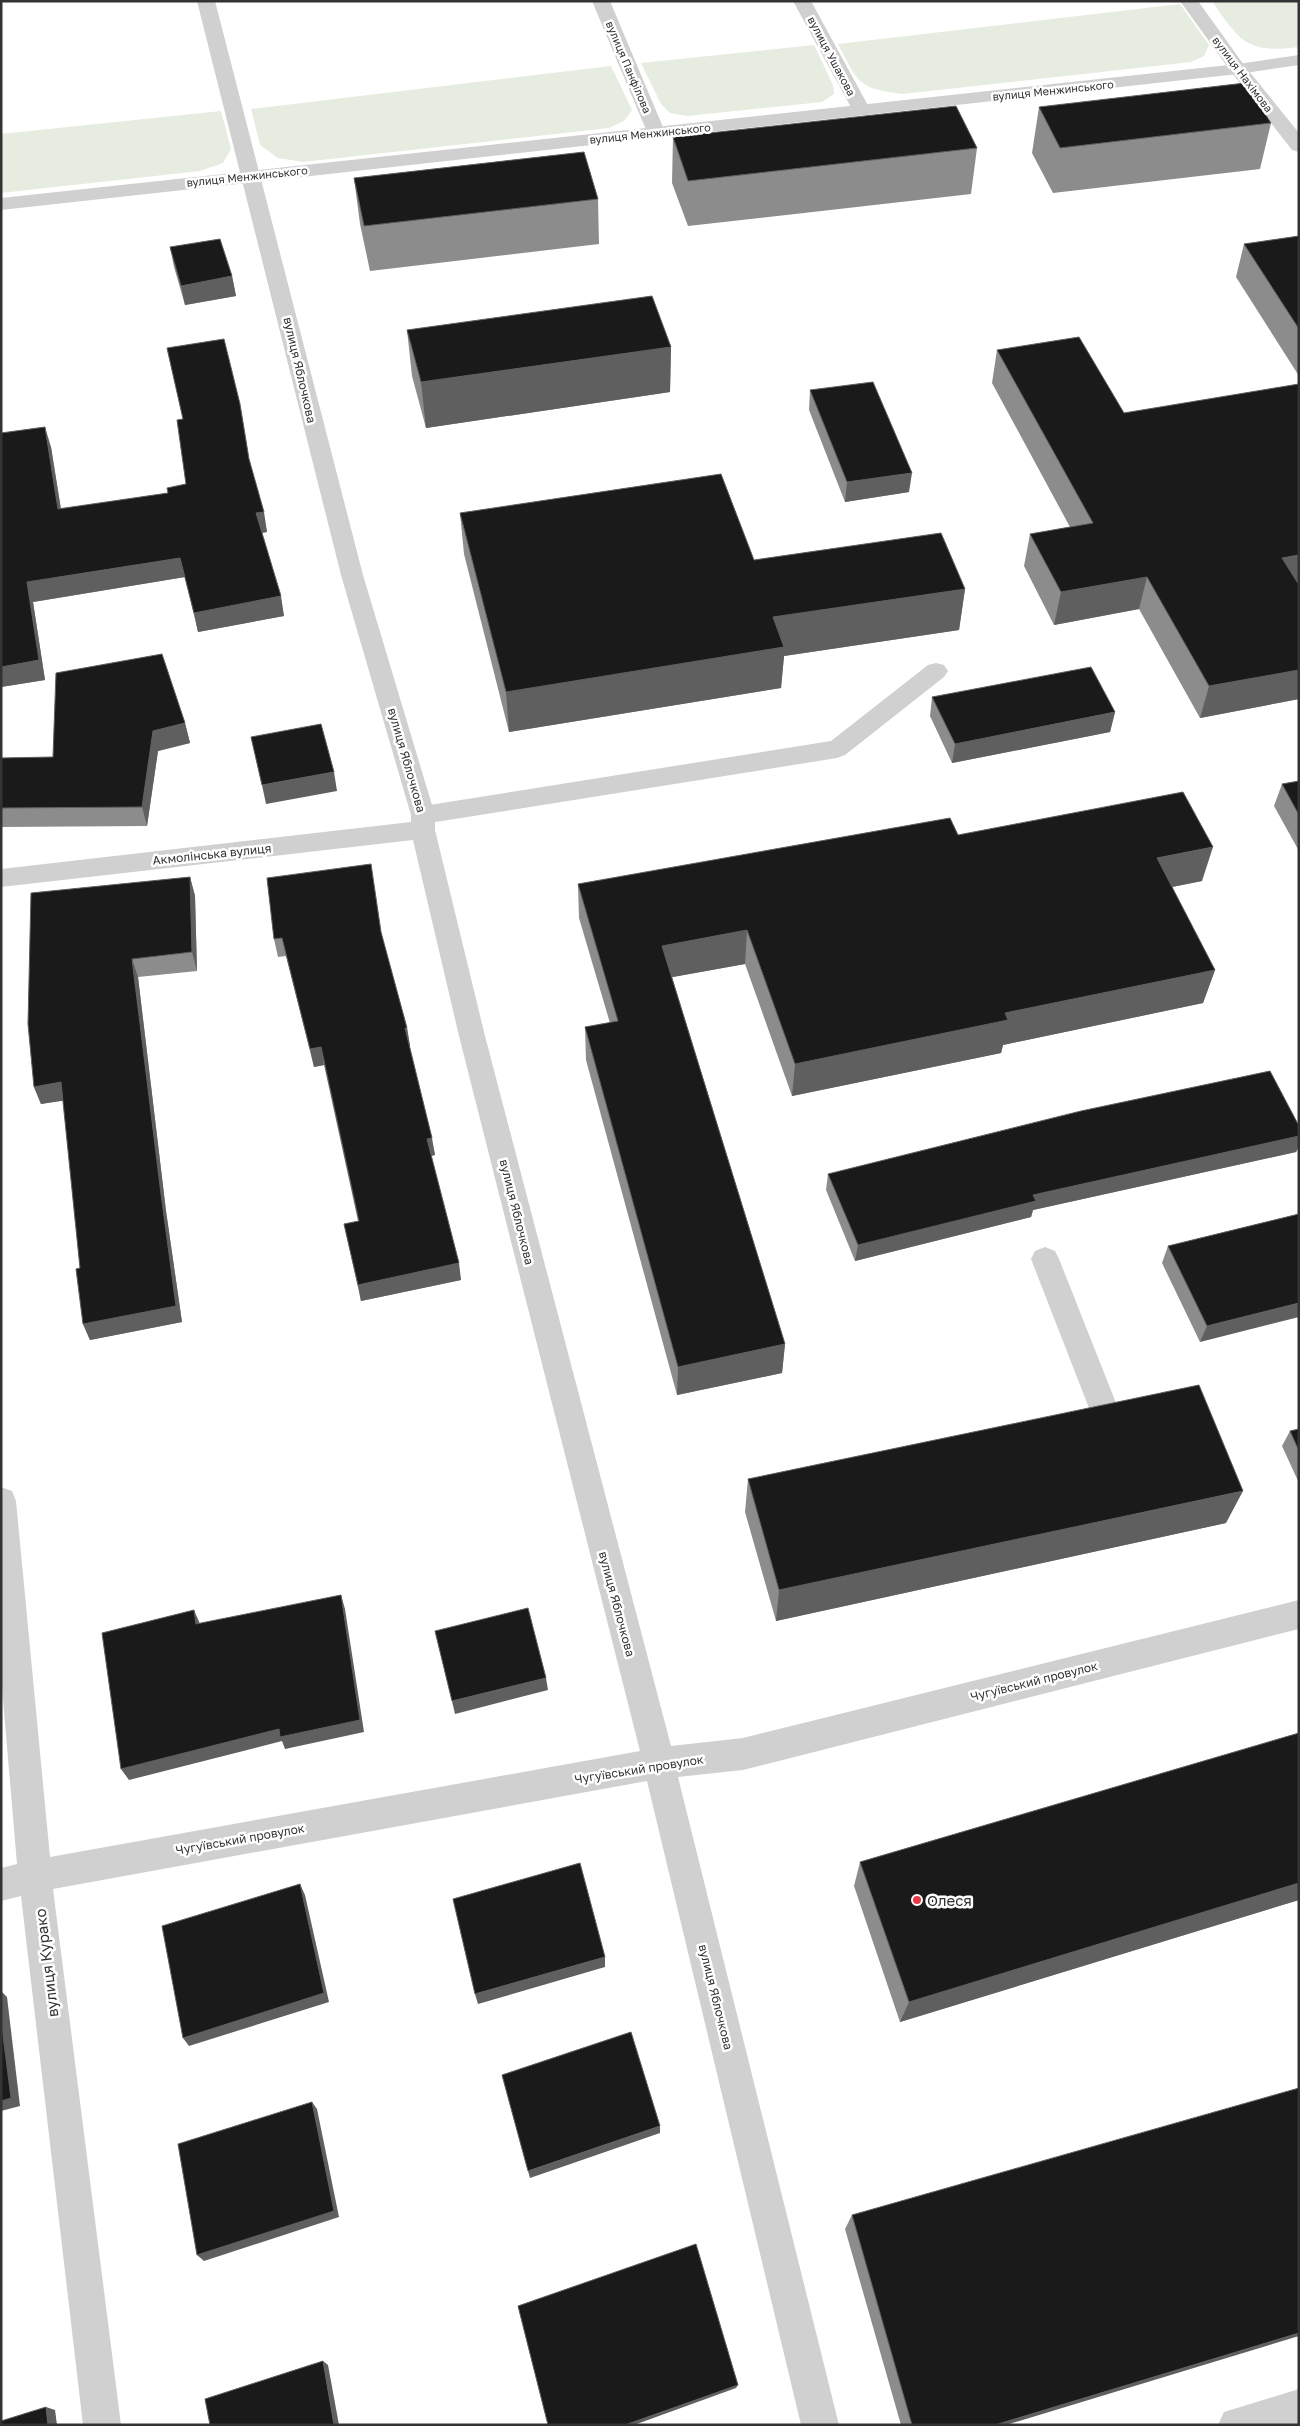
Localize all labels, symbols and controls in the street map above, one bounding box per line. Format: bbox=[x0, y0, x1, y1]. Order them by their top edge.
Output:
street label: вулиця Ушакова bbox=[806, 14, 858, 98]
street label: вулиця Панфілова bbox=[604, 19, 654, 115]
street label: вулиця Нахімова bbox=[1210, 34, 1276, 114]
street label: вулиця Менжинського bbox=[992, 77, 1115, 103]
street label: вулиця Менжинського bbox=[589, 120, 712, 146]
street label: вулиця Менжинського bbox=[186, 163, 309, 189]
street label: вулиця Яблочкова bbox=[281, 316, 319, 424]
street label: вулиця Яблочкова bbox=[385, 706, 429, 814]
street label: Акмолінська вулиця bbox=[152, 840, 272, 868]
street label: вулиця Яблочкова bbox=[497, 1158, 537, 1266]
street label: вулиця Яблочкова bbox=[596, 1550, 638, 1658]
street label: Чугуївський провулок bbox=[969, 1658, 1099, 1704]
street label: Чугуївський провулок bbox=[573, 1751, 705, 1787]
street label: Чугуївський провулок bbox=[174, 1820, 306, 1858]
place label: Олеся bbox=[927, 1891, 972, 1909]
marker: Олеся bbox=[911, 1894, 923, 1906]
street label: вулиця Курако bbox=[30, 1908, 62, 2018]
street label: вулиця Яблочкова bbox=[696, 1943, 736, 2051]

